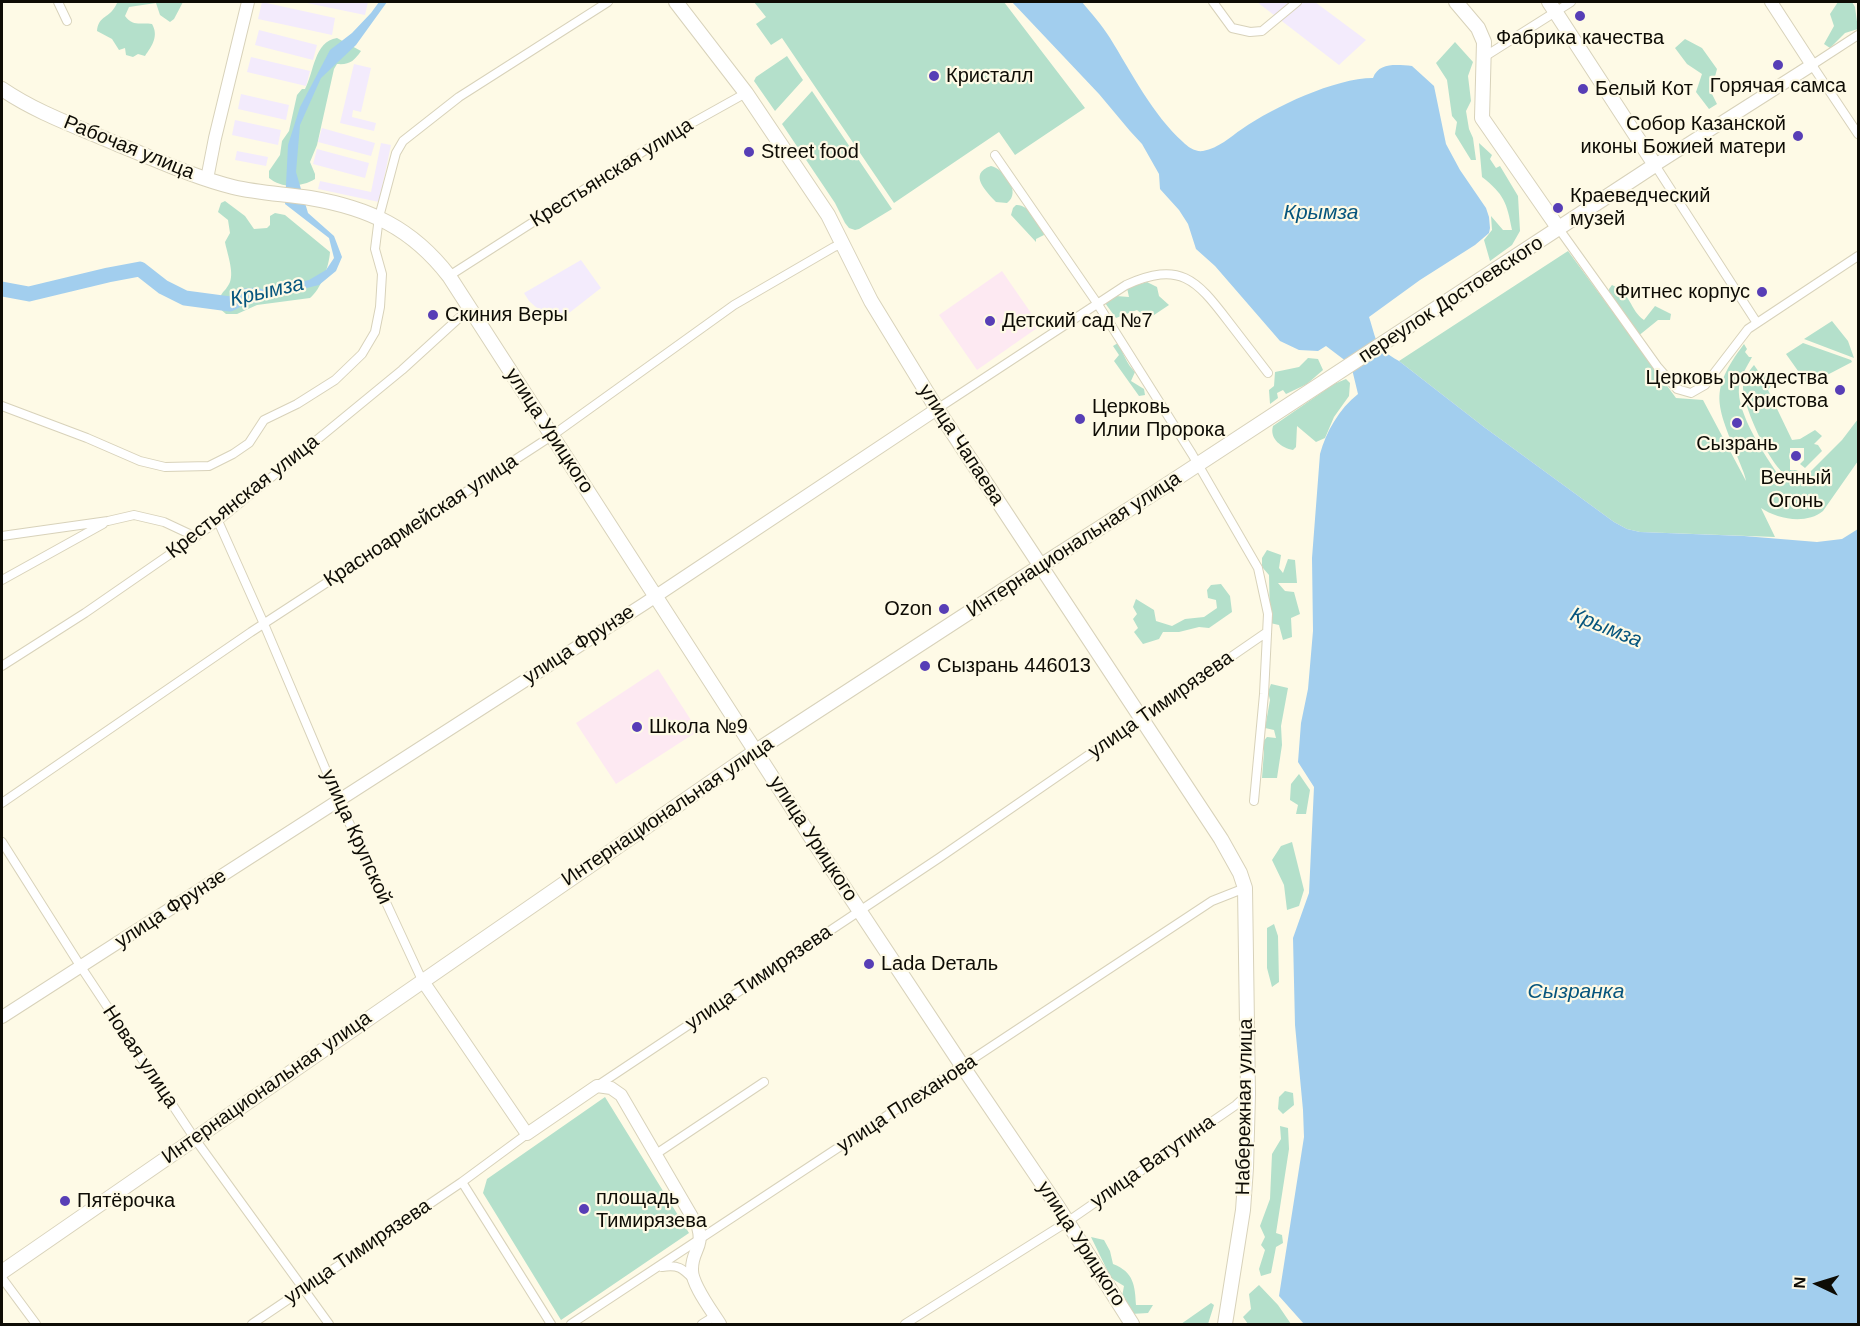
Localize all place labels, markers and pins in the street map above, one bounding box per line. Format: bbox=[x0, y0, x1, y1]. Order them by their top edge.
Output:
marker: Фабрика качества bbox=[1573, 9, 1587, 23]
place label: Фабрика качества bbox=[1496, 26, 1664, 50]
marker: Горячая самса bbox=[1771, 58, 1785, 72]
place label: Кристалл bbox=[946, 64, 1033, 88]
marker: Кристалл bbox=[927, 69, 941, 83]
place label: Горячая самса bbox=[1710, 74, 1846, 98]
place label: Белый Кот bbox=[1595, 77, 1693, 101]
marker: Белый Кот bbox=[1576, 82, 1590, 96]
place label: Собор Казанской иконы Божией матери bbox=[1581, 112, 1786, 159]
marker: Собор Казанской иконы Божией матери bbox=[1791, 129, 1805, 143]
place label: Street food bbox=[761, 140, 859, 164]
marker: Street food bbox=[742, 145, 756, 159]
place label: Краеведческий музей bbox=[1570, 184, 1710, 231]
marker: Краеведческий музей bbox=[1551, 201, 1565, 215]
place label: Фитнес корпус bbox=[1615, 280, 1750, 304]
marker: Фитнес корпус bbox=[1755, 285, 1769, 299]
place label: Скиния Веры bbox=[445, 303, 568, 327]
marker: Скиния Веры bbox=[426, 308, 440, 322]
place label: Детский сад №7 bbox=[1002, 309, 1153, 333]
marker: Детский сад №7 bbox=[983, 314, 997, 328]
place label: Церковь рождества Христова bbox=[1645, 366, 1828, 413]
marker: Церковь рождества Христова bbox=[1833, 383, 1847, 397]
place label: Церковь Илии Пророка bbox=[1092, 395, 1225, 442]
marker: Церковь Илии Пророка bbox=[1073, 412, 1087, 426]
marker: Сызрань bbox=[1730, 416, 1744, 430]
place label: Сызрань bbox=[1696, 432, 1778, 456]
marker: Вечный Огонь bbox=[1789, 449, 1803, 463]
place label: Вечный Огонь bbox=[1761, 466, 1831, 513]
place label: Ozon bbox=[884, 597, 932, 621]
marker: Ozon bbox=[937, 602, 951, 616]
place label: Сызрань 446013 bbox=[937, 654, 1091, 678]
marker: Сызрань 446013 bbox=[918, 659, 932, 673]
place label: Школа №9 bbox=[649, 715, 748, 739]
marker: Школа №9 bbox=[630, 720, 644, 734]
place label: Lada Dеталь bbox=[881, 952, 998, 976]
marker: Lada Dеталь bbox=[862, 957, 876, 971]
place label: площадь Тимирязева bbox=[596, 1186, 707, 1233]
place label: Пятёрочка bbox=[77, 1189, 175, 1213]
marker: Пятёрочка bbox=[58, 1194, 72, 1208]
marker: площадь Тимирязева bbox=[577, 1202, 591, 1216]

